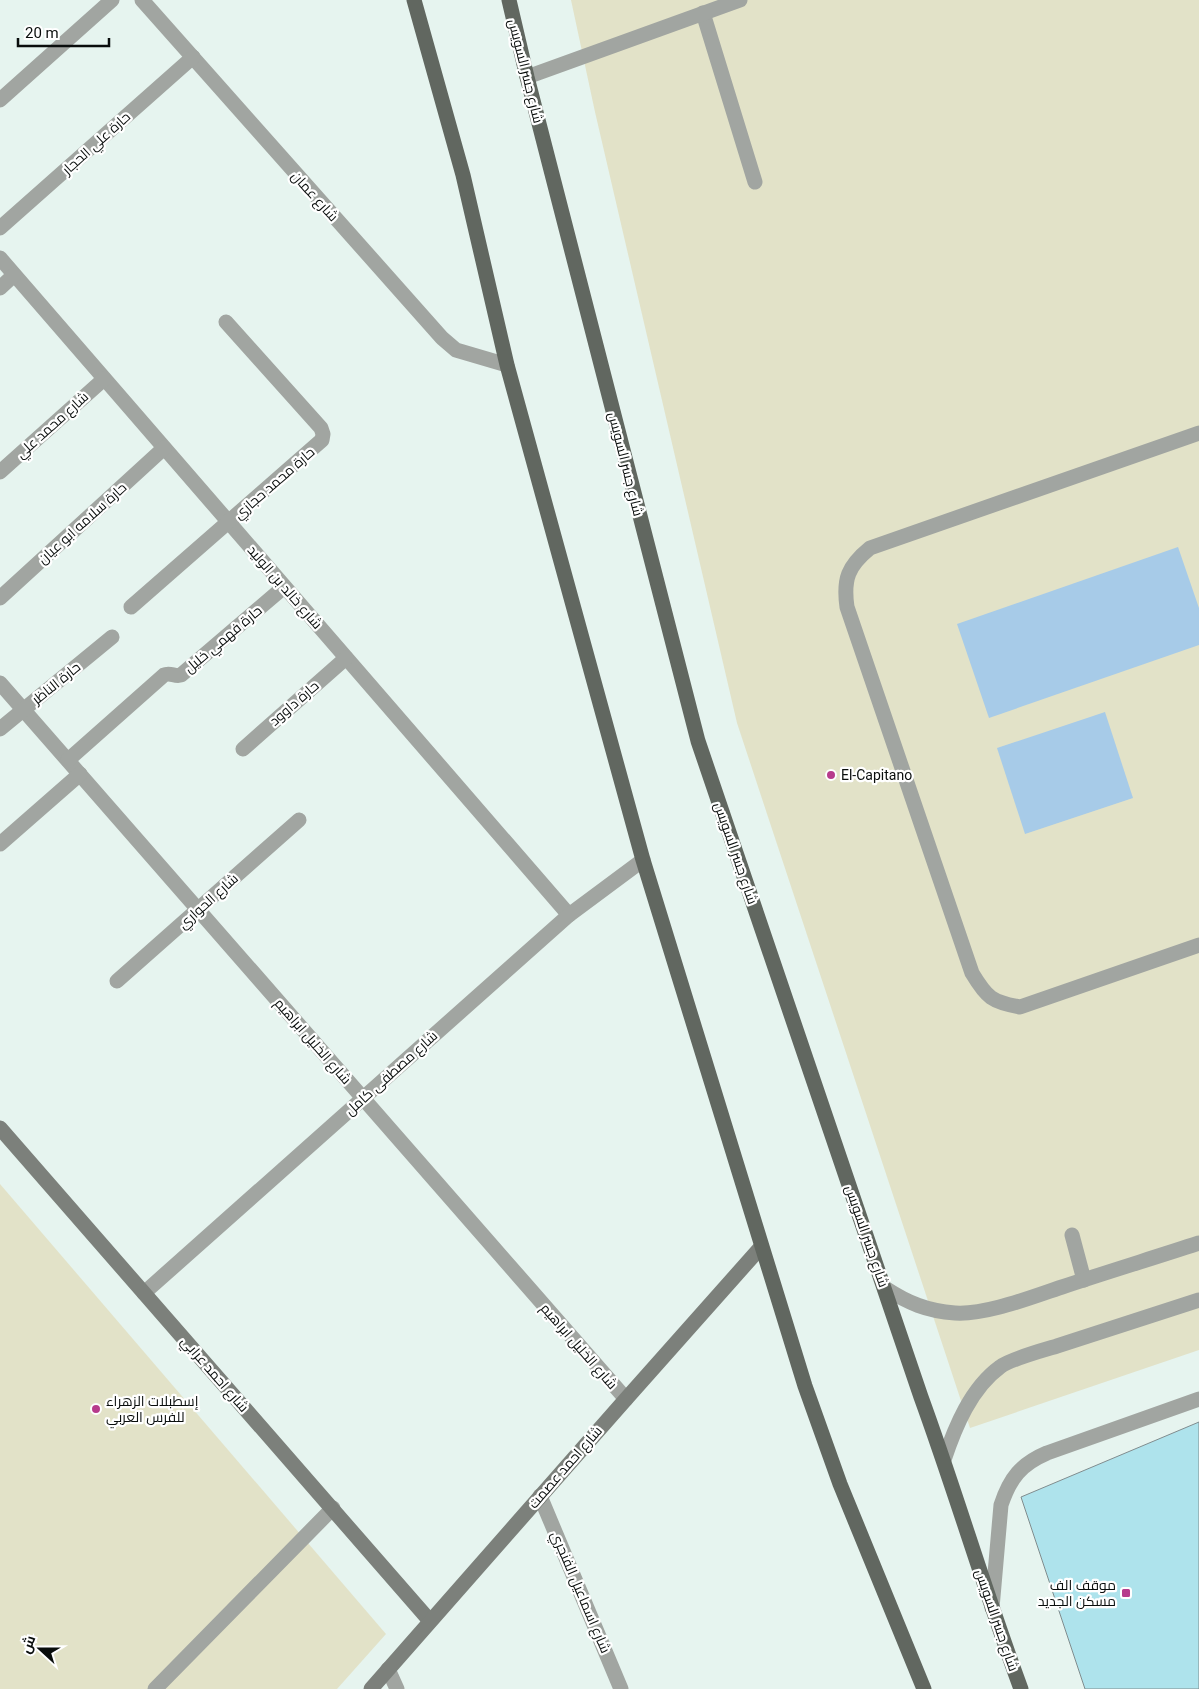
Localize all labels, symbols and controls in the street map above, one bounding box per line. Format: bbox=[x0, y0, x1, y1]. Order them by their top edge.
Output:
scale bar bbox=[18, 15, 109, 47]
street label: شارع جسر السويس bbox=[504, 17, 547, 125]
text: 20 m bbox=[25, 24, 59, 42]
street label: حارة علي الحجار bbox=[58, 108, 136, 181]
street label: شارع عمان bbox=[288, 168, 342, 225]
street label: شارع محمد علي bbox=[13, 388, 94, 465]
street label: شارع جسر السويس bbox=[604, 410, 647, 518]
street label: حارة محمد حجازي bbox=[230, 444, 320, 525]
street label: حارة سلامه ابو عيان bbox=[34, 479, 130, 567]
street label: شارع خالد بن الوليد bbox=[244, 542, 326, 633]
street label: حارة فهمي خليل bbox=[181, 602, 268, 679]
street label: حارة الناظر bbox=[28, 659, 83, 708]
street label: حارة داوود bbox=[266, 677, 322, 729]
place label: El-Capitano bbox=[841, 767, 912, 783]
marker: El-Capitano bbox=[825, 769, 837, 781]
street label: شارع جسر السويس bbox=[710, 800, 761, 906]
street label: شارع الحواري bbox=[175, 870, 244, 935]
street label: شارع الخليل ابراهيم bbox=[270, 995, 355, 1088]
street label: شارع مصطفى كامل bbox=[342, 1027, 441, 1119]
street label: شارع جسر السويس bbox=[841, 1183, 892, 1289]
street label: شارع الخليل ابراهيم bbox=[536, 1300, 621, 1393]
street label: شارع احمد عرابي bbox=[175, 1333, 252, 1418]
place label: إسطبلات الزهراء للفرس العربي bbox=[106, 1393, 199, 1429]
marker: إسطبلات الزهراء للفرس العربي bbox=[90, 1403, 102, 1415]
street label: شارع احمد عصمت bbox=[525, 1423, 606, 1512]
street label: شارع اسماعيل الفنجري bbox=[544, 1529, 614, 1657]
street label: شارع جسر السويس bbox=[971, 1567, 1022, 1673]
place label: موقف الف مسكن الجديد bbox=[1038, 1577, 1116, 1609]
marker: موقف الف مسكن الجديد bbox=[1120, 1587, 1132, 1599]
north arrow bbox=[15, 1624, 65, 1674]
text: ش bbox=[17, 1633, 39, 1656]

